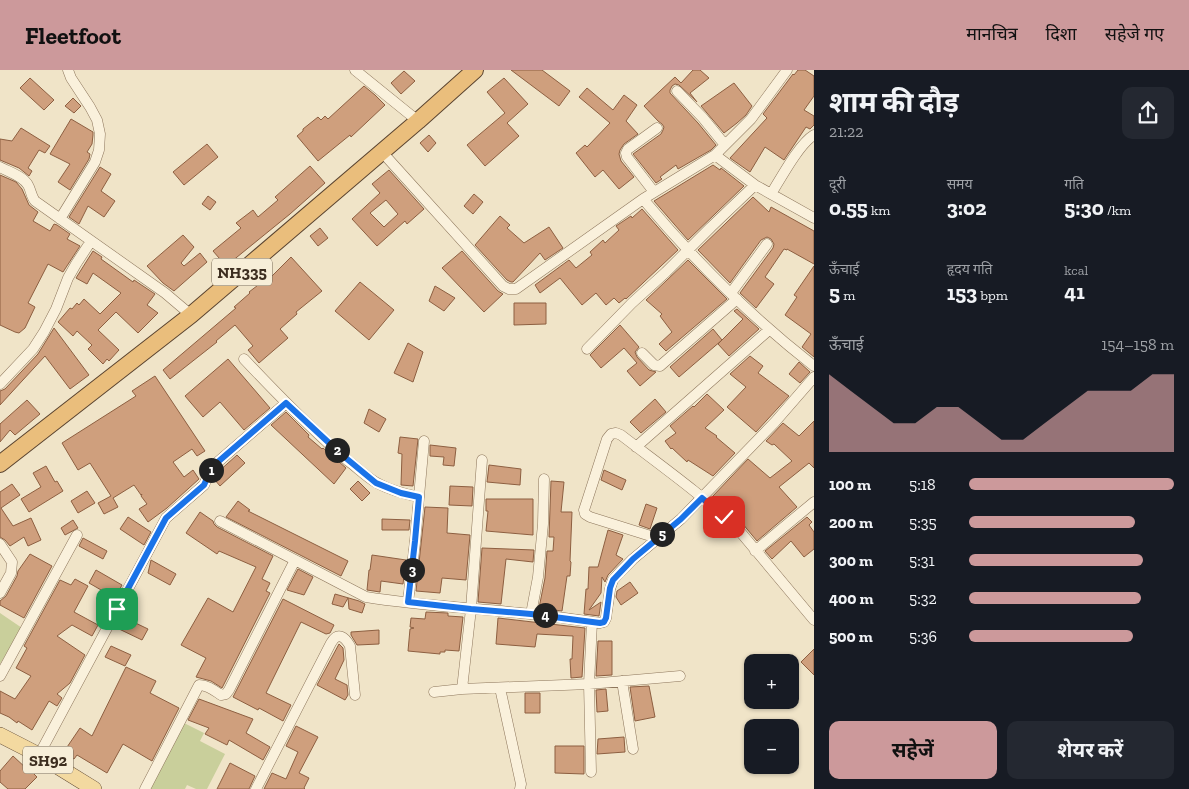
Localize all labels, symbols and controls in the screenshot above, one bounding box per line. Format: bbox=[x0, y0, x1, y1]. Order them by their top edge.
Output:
text: Fleetfoot bbox=[25, 21, 121, 50]
text: मानचित्र bbox=[966, 23, 1018, 45]
text: दिशा bbox=[1046, 23, 1077, 45]
text: सहेजे गए bbox=[1105, 23, 1164, 45]
text: शाम की दौड़ bbox=[829, 86, 959, 119]
button: share bbox=[1122, 87, 1174, 139]
text: 21:22 bbox=[829, 122, 863, 141]
text: दूरी bbox=[829, 176, 846, 193]
text: समय bbox=[947, 176, 973, 193]
text: गति bbox=[1064, 176, 1084, 193]
text: 0.55 bbox=[829, 195, 868, 220]
text: 3:02 bbox=[947, 195, 986, 220]
text: 5:30 bbox=[1064, 195, 1104, 220]
text: km bbox=[868, 202, 890, 219]
text: /km bbox=[1104, 202, 1131, 219]
road number: NH335 bbox=[212, 258, 272, 286]
text: ऊँचाई bbox=[829, 261, 859, 278]
text: हृदय गति bbox=[947, 261, 993, 278]
text: kcal bbox=[1064, 262, 1088, 279]
text: 41 bbox=[1064, 279, 1085, 304]
text: 5 bbox=[829, 280, 840, 305]
text: 153 bbox=[947, 280, 977, 305]
text: m bbox=[840, 287, 855, 304]
text: bpm bbox=[977, 287, 1008, 304]
text: ऊँचाई bbox=[829, 335, 864, 354]
text: 154–158 m bbox=[1101, 335, 1174, 354]
pin: 2 bbox=[324, 438, 350, 462]
text: 2 bbox=[334, 442, 341, 459]
pin: 1 bbox=[198, 458, 224, 482]
text: 1 bbox=[209, 462, 214, 479]
text: 100 m bbox=[829, 475, 871, 494]
text: 5:18 bbox=[909, 475, 936, 494]
pin bbox=[703, 496, 745, 538]
icon: check bbox=[710, 503, 738, 531]
text: 200 m bbox=[829, 513, 873, 532]
text: 5:35 bbox=[909, 513, 937, 532]
pin: 5 bbox=[650, 522, 674, 546]
text: 5 bbox=[659, 526, 666, 543]
text: 300 m bbox=[829, 551, 873, 570]
text: 5:31 bbox=[909, 551, 935, 570]
pin: 3 bbox=[400, 558, 424, 582]
text: 3 bbox=[409, 562, 416, 579]
pin bbox=[96, 588, 138, 630]
text: 400 m bbox=[829, 589, 874, 608]
text: 5:32 bbox=[909, 589, 937, 608]
icon: arrive bbox=[103, 595, 131, 623]
pin: 4 bbox=[532, 602, 558, 628]
text: 4 bbox=[542, 607, 549, 624]
text: 500 m bbox=[829, 627, 873, 646]
text: 5:36 bbox=[909, 627, 937, 646]
map controls bbox=[744, 654, 799, 774]
button: + bbox=[744, 654, 799, 709]
button: − bbox=[744, 719, 799, 774]
button: सहेजें bbox=[829, 721, 997, 779]
button: शेयर करें bbox=[1007, 721, 1174, 779]
road number: SH92 bbox=[23, 746, 73, 774]

